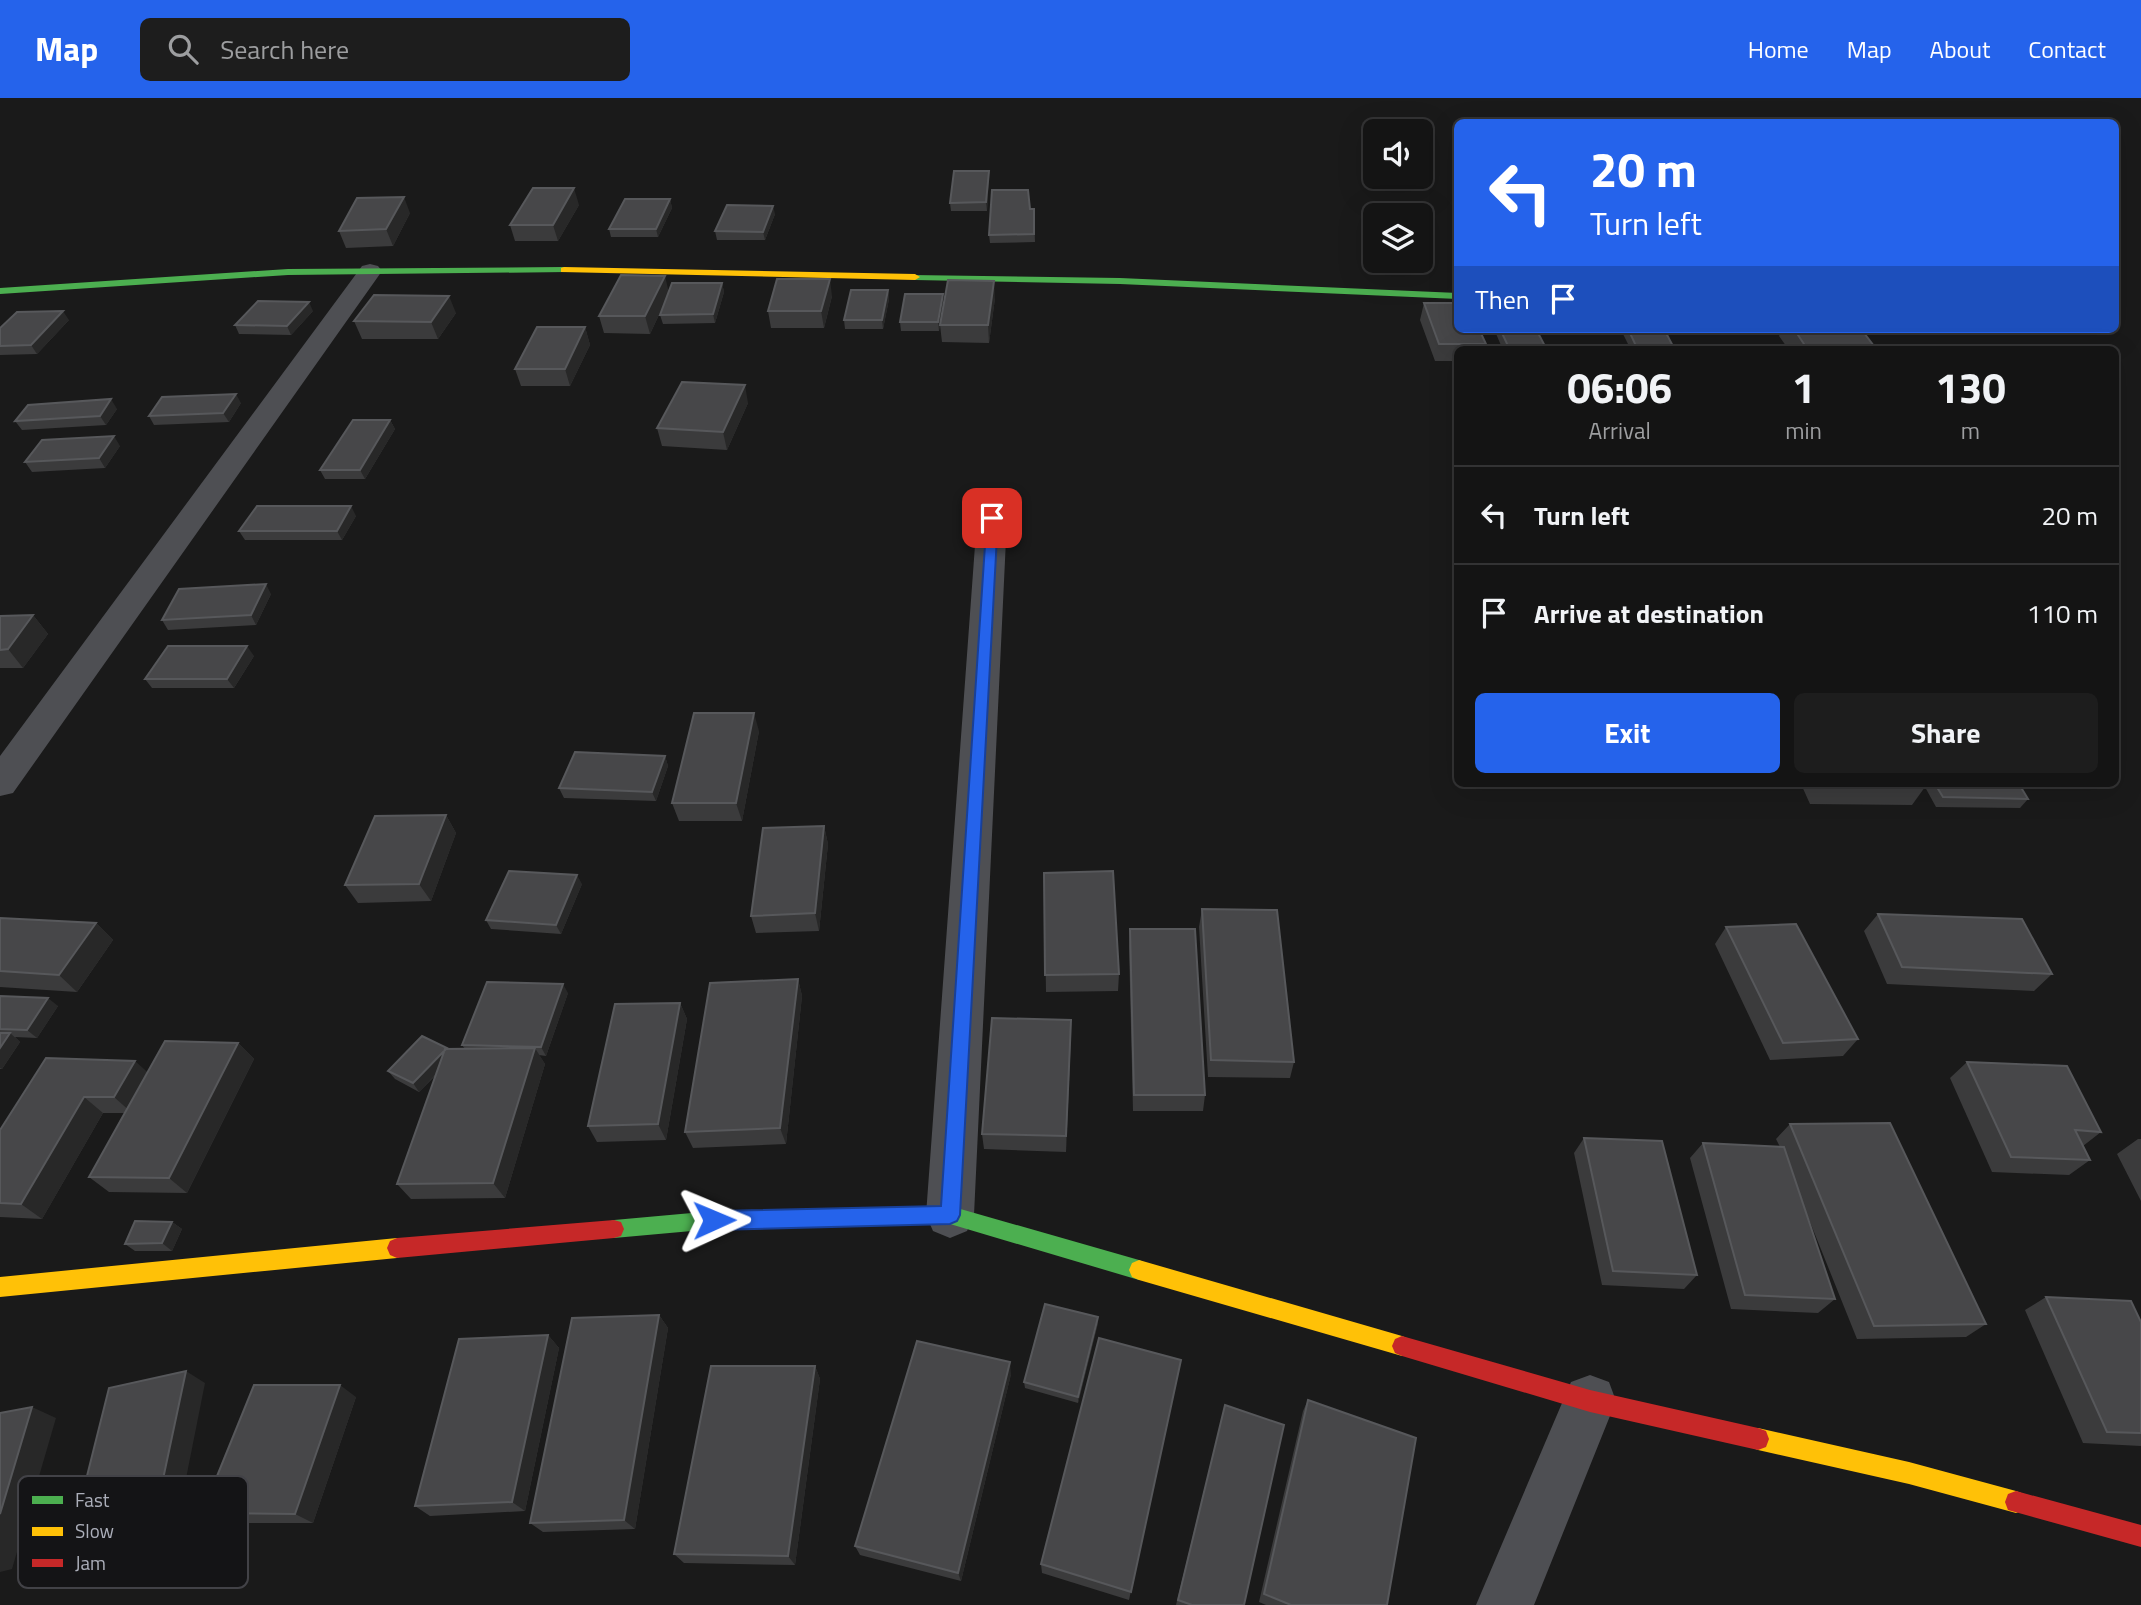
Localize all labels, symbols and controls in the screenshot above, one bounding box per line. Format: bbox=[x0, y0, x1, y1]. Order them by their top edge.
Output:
search box bbox=[140, 18, 630, 81]
text: Map bbox=[35, 24, 98, 74]
icon: search bbox=[164, 30, 202, 68]
text: Search here bbox=[220, 30, 349, 69]
text: Home bbox=[1748, 31, 1809, 67]
text: Map bbox=[1847, 31, 1892, 67]
text: About bbox=[1930, 31, 1990, 67]
text: Contact bbox=[2028, 31, 2106, 67]
map controls bbox=[1363, 119, 1433, 273]
button: sound bbox=[1363, 119, 1433, 189]
text: 20 m bbox=[1590, 131, 1697, 206]
icon: left bbox=[1475, 147, 1566, 238]
text: Turn left bbox=[1590, 199, 1702, 247]
button: layers bbox=[1363, 203, 1433, 273]
text: Then bbox=[1475, 280, 1530, 319]
icon: arrive bbox=[1544, 280, 1582, 318]
text: 06:06 bbox=[1567, 355, 1672, 419]
text: 1 bbox=[1792, 355, 1815, 419]
text: 130 bbox=[1935, 355, 2006, 419]
text: Arrival bbox=[1588, 413, 1651, 448]
text: min bbox=[1785, 413, 1822, 448]
text: m bbox=[1961, 413, 1980, 448]
pin bbox=[962, 488, 1022, 548]
icon: left bbox=[1475, 496, 1513, 534]
text: Turn left bbox=[1534, 496, 1629, 535]
text: 20 m bbox=[2041, 496, 2098, 535]
icon: arrive bbox=[973, 499, 1011, 537]
icon: arrive bbox=[1475, 594, 1513, 632]
text: Arrive at destination bbox=[1534, 594, 1764, 633]
text: 110 m bbox=[2027, 594, 2098, 633]
button: Exit bbox=[1475, 693, 1780, 773]
button: Share bbox=[1794, 693, 2098, 773]
position arrow bbox=[677, 1183, 751, 1257]
legend bbox=[18, 1476, 248, 1588]
text: Fast bbox=[75, 1485, 110, 1514]
text: Slow bbox=[75, 1516, 114, 1545]
text: Jam bbox=[75, 1548, 106, 1577]

